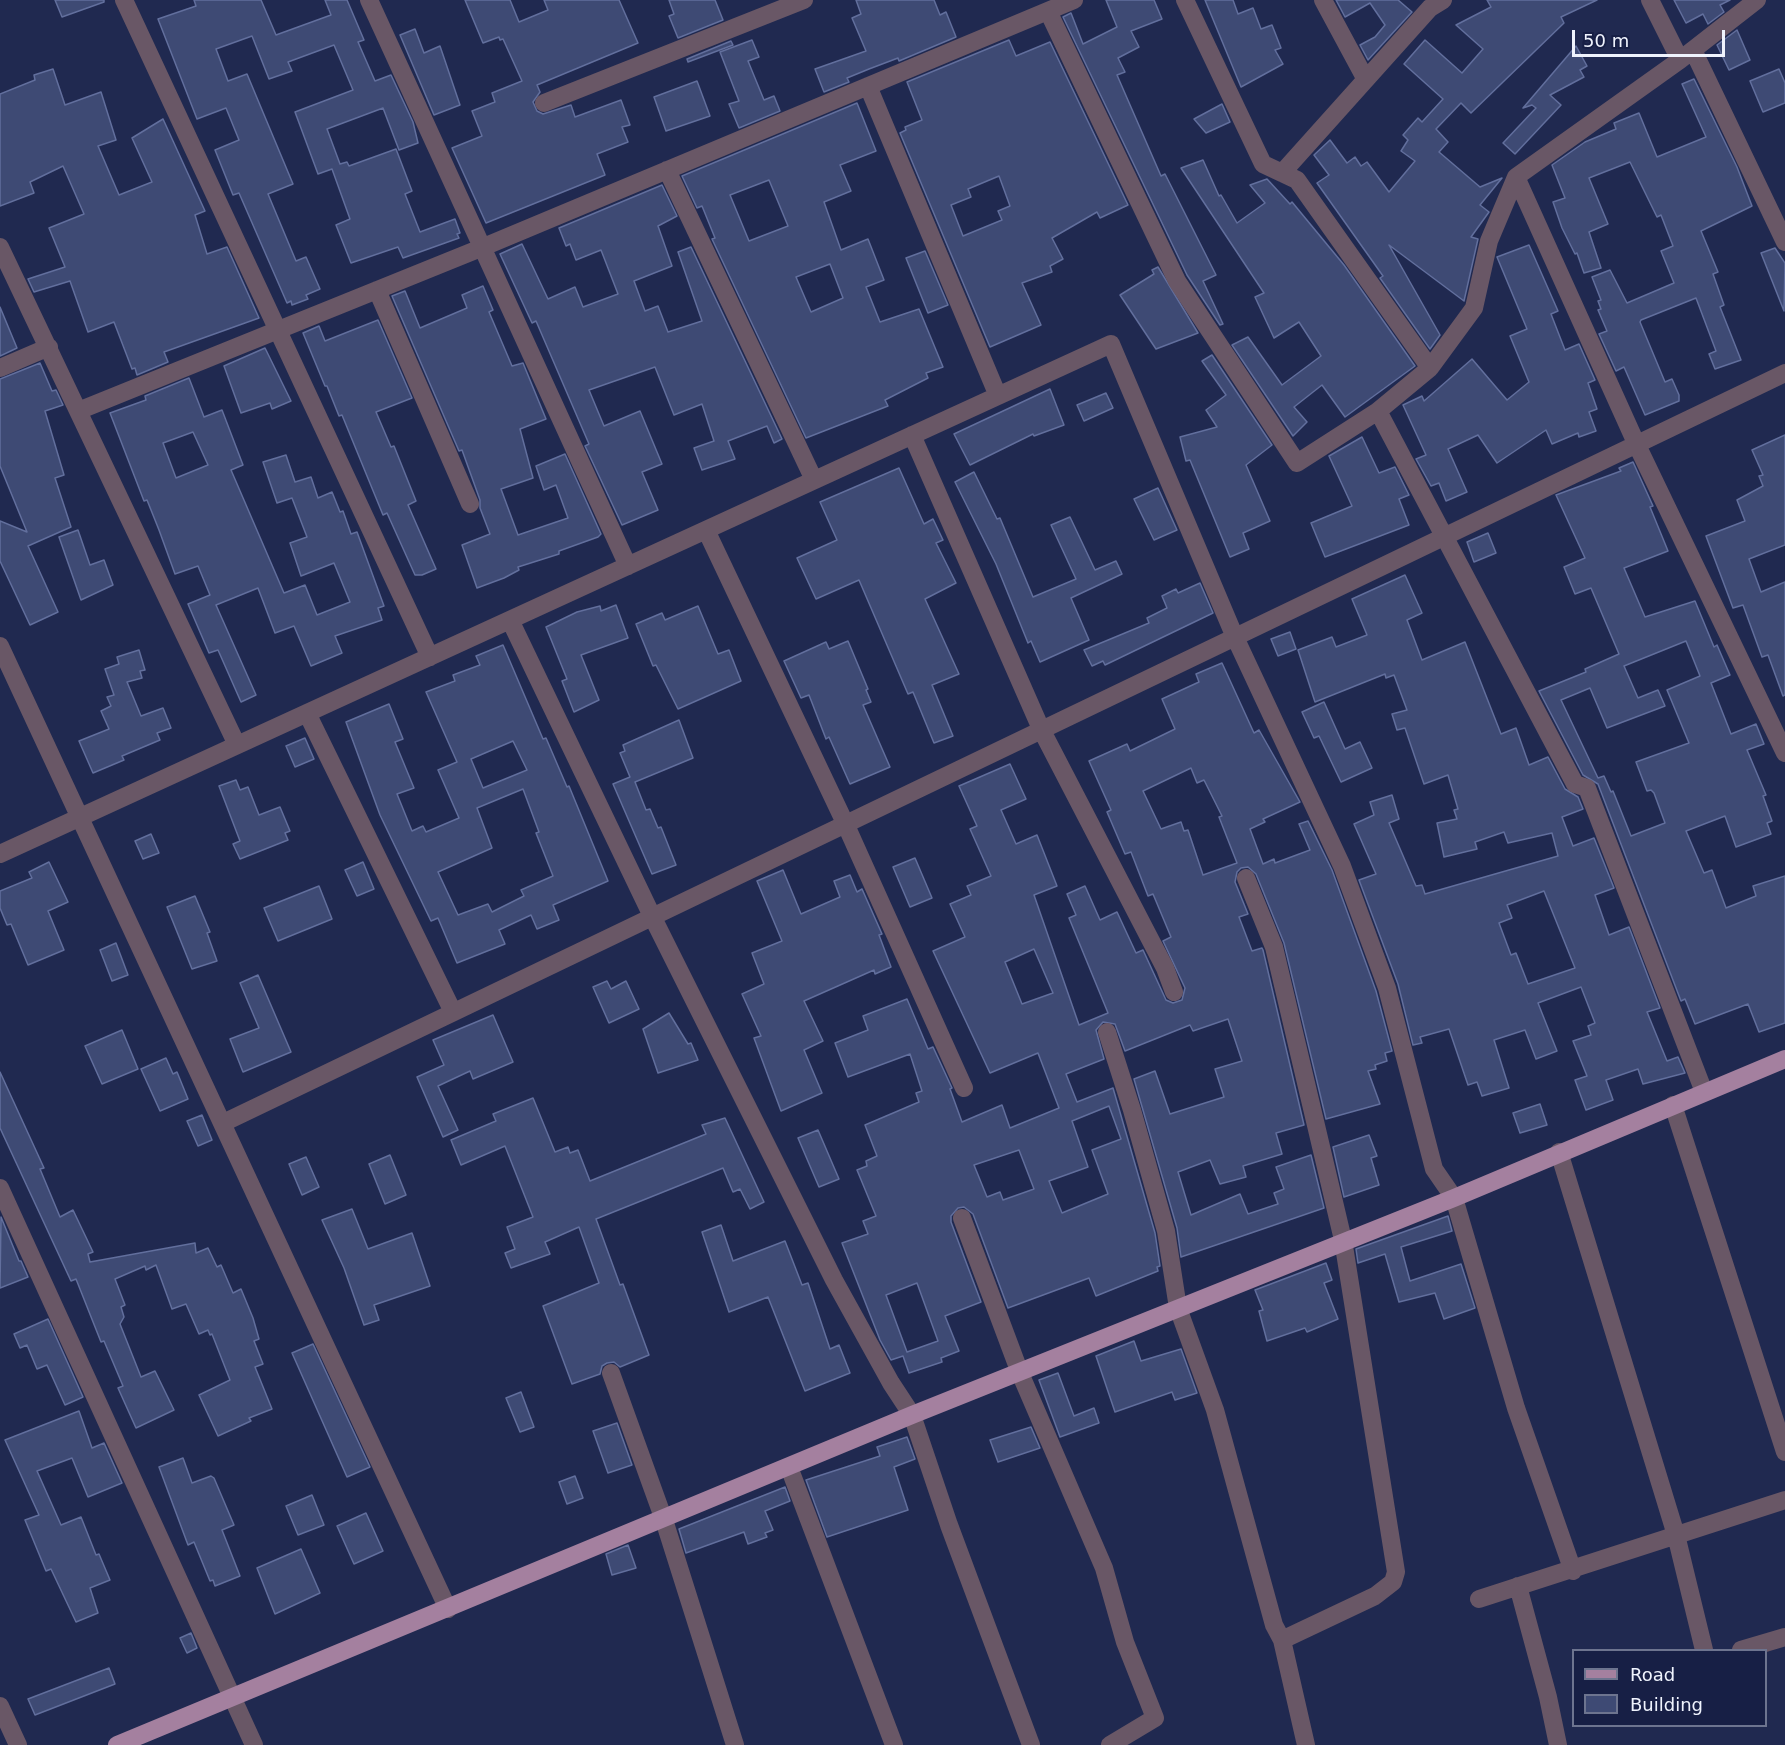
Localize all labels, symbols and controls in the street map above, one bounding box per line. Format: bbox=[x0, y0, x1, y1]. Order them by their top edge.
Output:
scale bar bbox=[1575, 18, 1728, 56]
text: 50 m bbox=[1583, 30, 1629, 51]
legend bbox=[1572, 1649, 1767, 1727]
text: Road bbox=[1630, 1664, 1675, 1685]
text: Building bbox=[1630, 1694, 1703, 1715]

